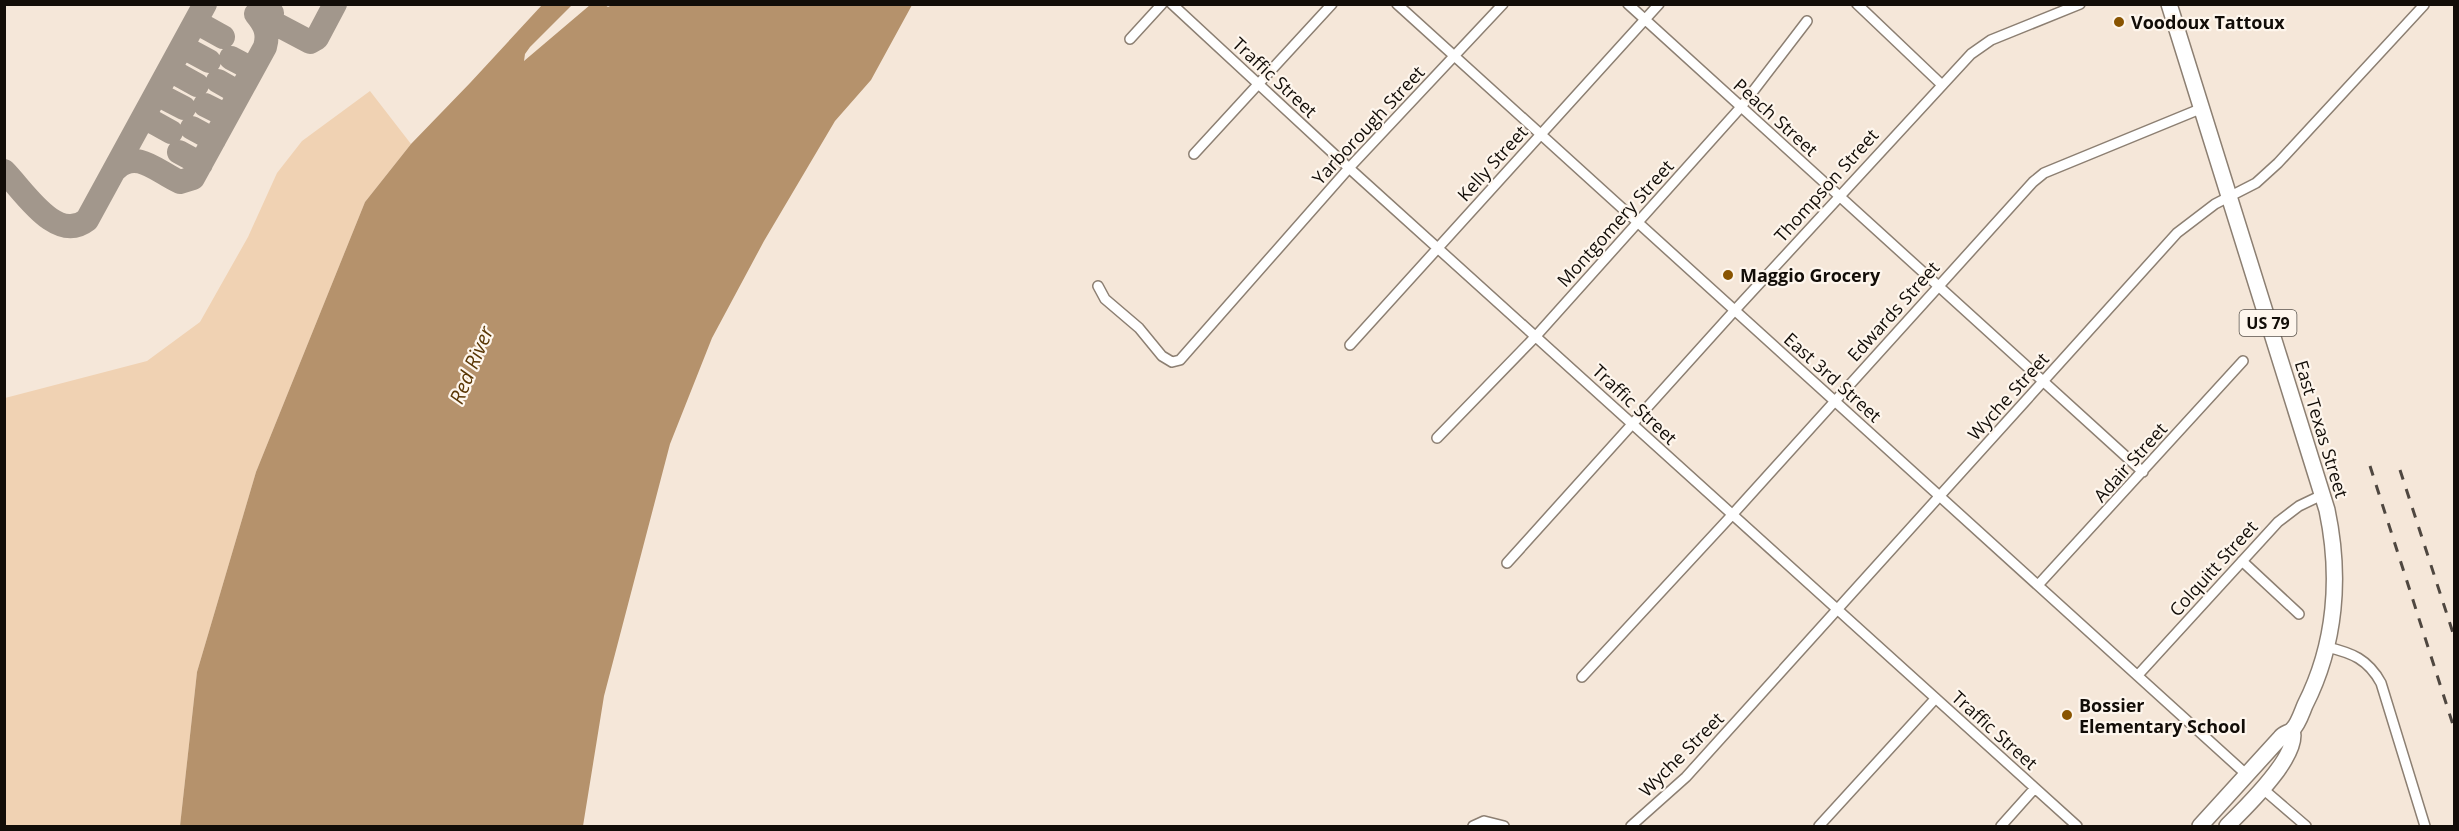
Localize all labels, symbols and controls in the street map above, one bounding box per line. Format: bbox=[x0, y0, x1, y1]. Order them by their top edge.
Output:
place label: Voodoux Tattoux bbox=[2131, 10, 2285, 34]
marker: Voodoux Tattoux bbox=[2112, 15, 2126, 29]
street label: Traffic Street bbox=[1228, 32, 1322, 122]
street label: Yarborough Street bbox=[1307, 60, 1429, 190]
street label: Peach Street bbox=[1729, 73, 1823, 161]
street label: Kelly Street bbox=[1452, 120, 1532, 206]
street label: Thompson Street bbox=[1769, 123, 1883, 247]
street label: Montgomery Street bbox=[1551, 154, 1679, 292]
street label: Edwards Street bbox=[1842, 256, 1944, 366]
place label: Maggio Grocery bbox=[1740, 263, 1881, 287]
marker: Maggio Grocery bbox=[1721, 268, 1735, 282]
road number: US 79 bbox=[2240, 310, 2296, 336]
water label: Red River bbox=[443, 321, 500, 408]
street label: East 3rd Street bbox=[1779, 327, 1887, 427]
street label: Wyche Street bbox=[1962, 347, 2054, 445]
street label: East Texas Street bbox=[2290, 357, 2354, 501]
street label: Traffic Street bbox=[1588, 359, 1682, 449]
street label: Adair Street bbox=[2088, 417, 2172, 507]
street label: Colquitt Street bbox=[2164, 515, 2262, 621]
street label: Traffic Street bbox=[1947, 685, 2043, 775]
place label: Bossier Elementary School bbox=[2079, 693, 2246, 738]
street label: Wyche Street bbox=[1633, 706, 1729, 802]
marker: Bossier Elementary School bbox=[2060, 708, 2074, 722]

